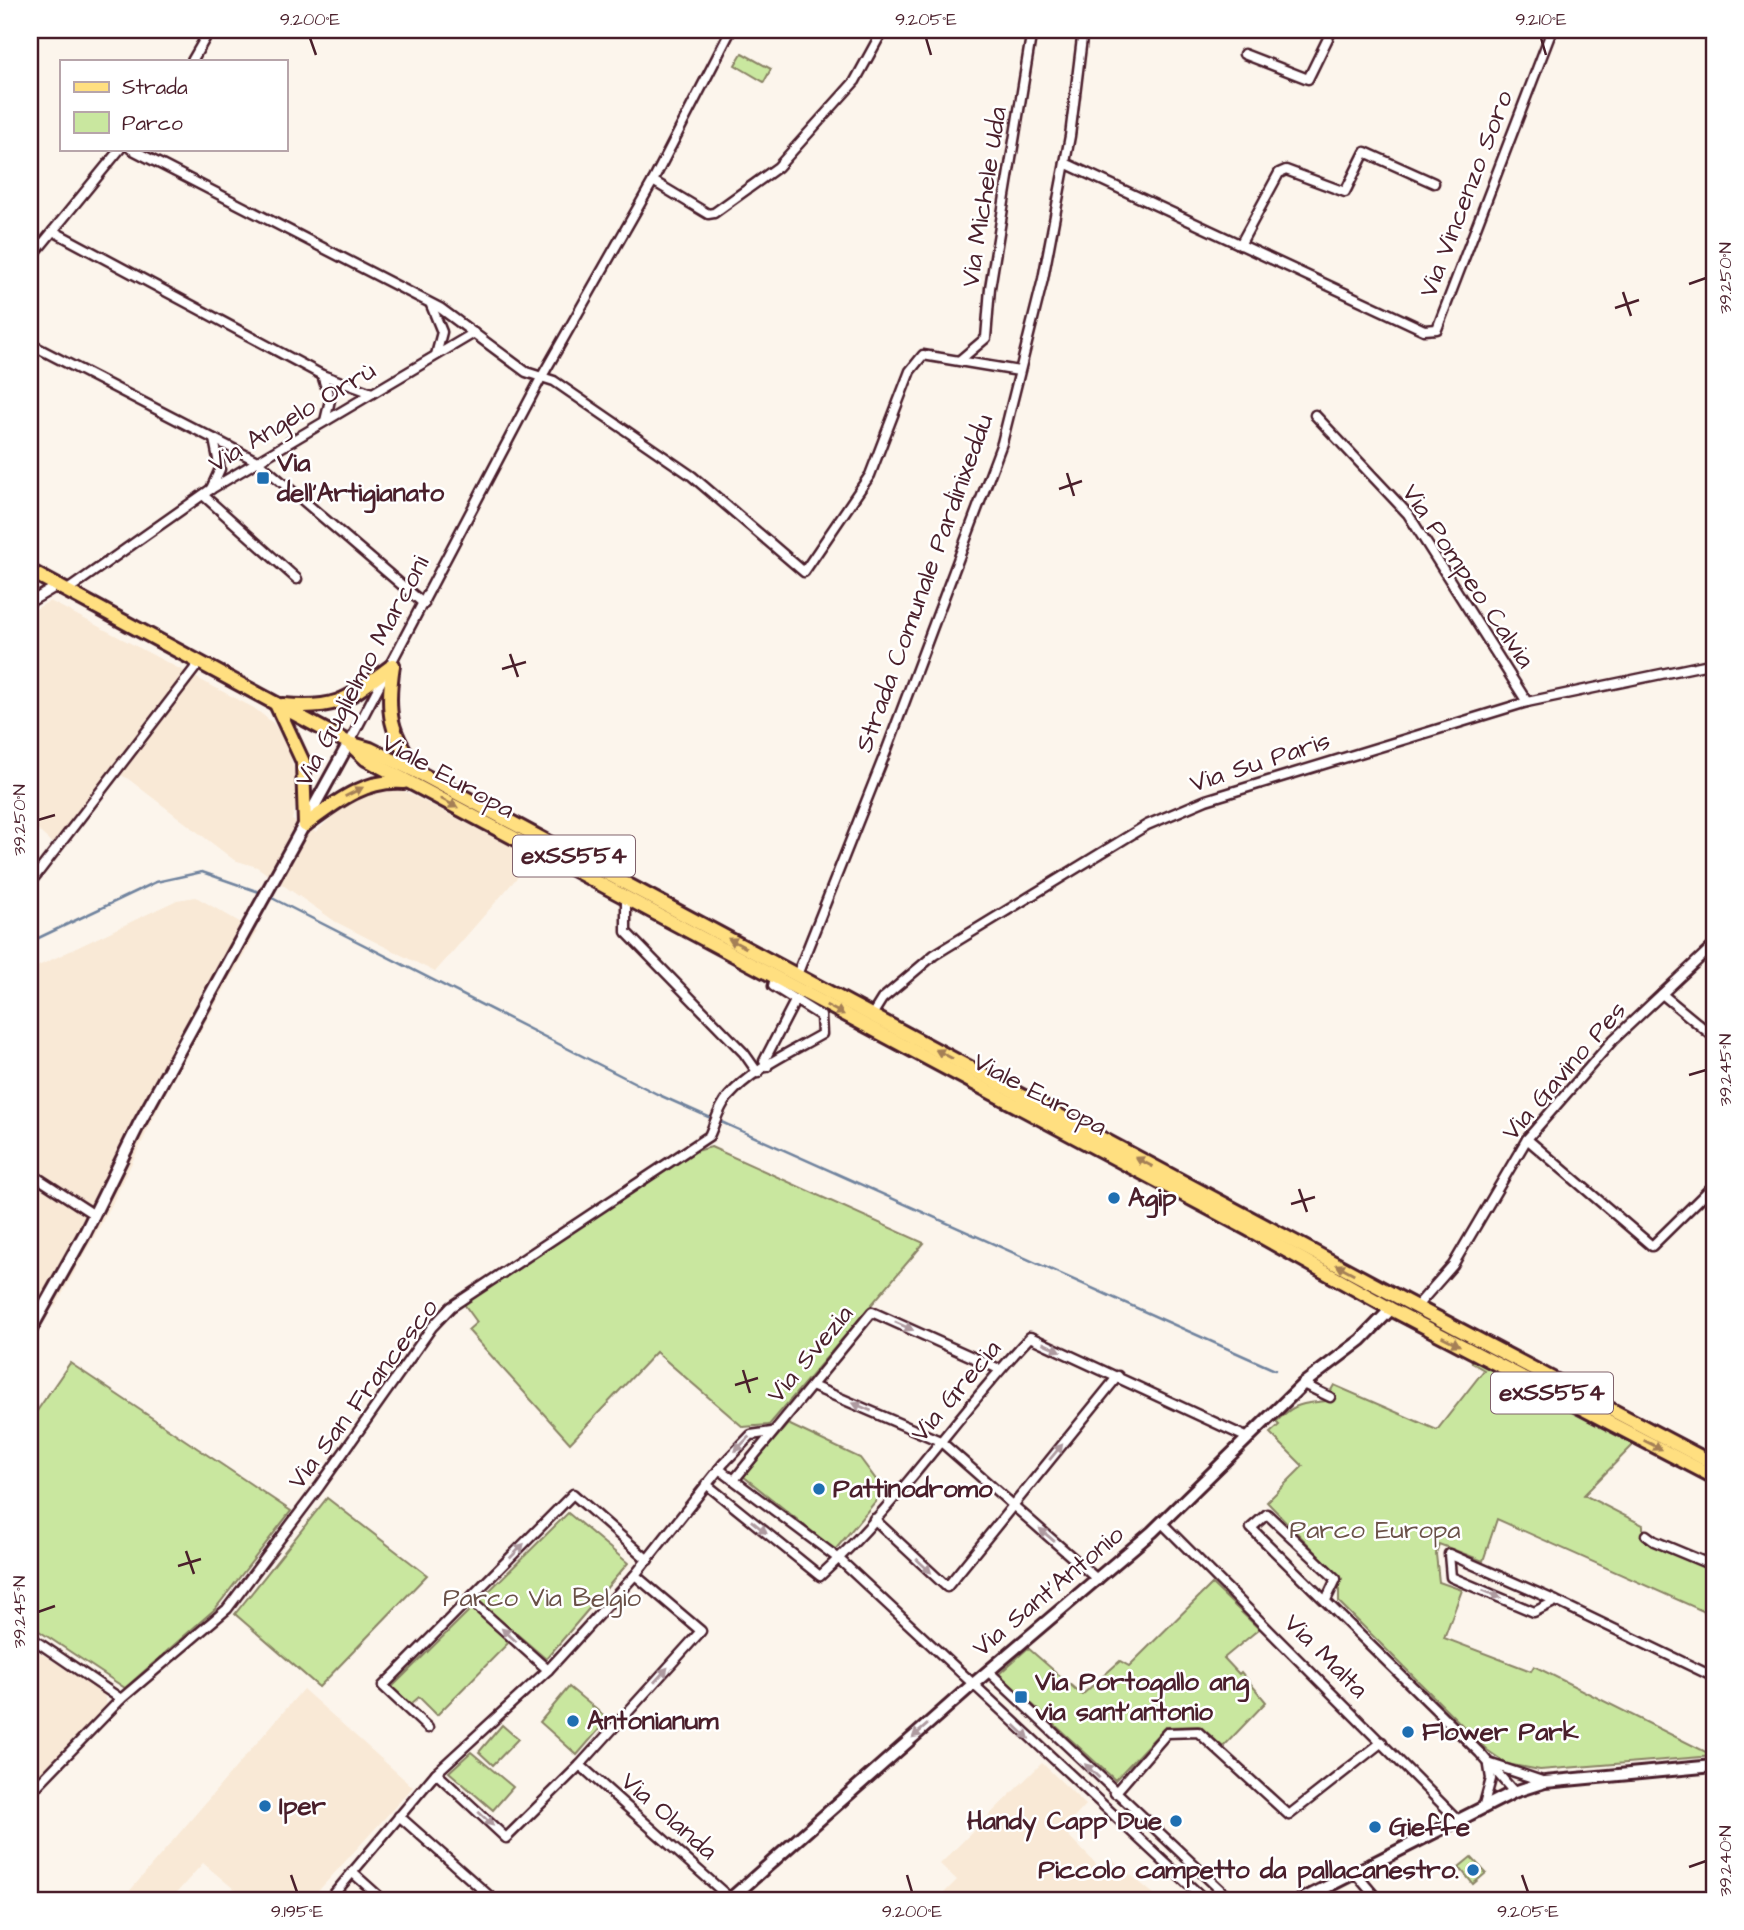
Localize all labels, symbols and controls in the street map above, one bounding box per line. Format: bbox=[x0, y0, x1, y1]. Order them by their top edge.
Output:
text: 9.200°E bbox=[280, 7, 341, 32]
text: 9.205°E bbox=[895, 7, 957, 32]
text: 9.210°E bbox=[1515, 7, 1567, 32]
legend bbox=[60, 60, 287, 150]
text: Strada bbox=[122, 73, 188, 102]
street label: Via Vincenzo Soro bbox=[1410, 85, 1522, 303]
street label: Via Michele Uda bbox=[952, 104, 1016, 290]
text: Parco bbox=[122, 109, 183, 138]
text: 39.250°N bbox=[1713, 242, 1738, 314]
street label: Via Angelo Orrù bbox=[202, 353, 383, 483]
street label: Strada Comunale Pardinixeddu bbox=[846, 409, 1002, 757]
place label: Via dell'Artigianato bbox=[276, 445, 445, 514]
marker: Via dell'Artigianato bbox=[255, 470, 271, 486]
street label: Via Pompeo Calvia bbox=[1393, 477, 1543, 675]
street label: Via Guglielmo Marconi bbox=[286, 549, 440, 794]
street label: Via Su Paris bbox=[1185, 722, 1335, 802]
street label: Viale Europa bbox=[375, 725, 521, 827]
text: 39.250°N bbox=[7, 784, 32, 856]
one-way arrow bbox=[344, 786, 364, 797]
one-way arrow bbox=[439, 798, 459, 809]
road number: exSS554 bbox=[513, 836, 635, 876]
one-way arrow bbox=[727, 937, 747, 949]
street label: Via Gavino Pes bbox=[1493, 993, 1635, 1149]
one-way arrow bbox=[825, 1004, 845, 1016]
text: 39.245°N bbox=[1713, 1034, 1738, 1106]
street label: Viale Europa bbox=[967, 1044, 1113, 1144]
one-way arrow bbox=[934, 1048, 954, 1060]
one-way arrow bbox=[1134, 1156, 1154, 1168]
place label: Agip bbox=[1128, 1180, 1177, 1219]
marker: Agip bbox=[1106, 1190, 1122, 1206]
one-way arrow bbox=[1335, 1263, 1354, 1275]
street label: Via San Francesco bbox=[279, 1291, 447, 1497]
street label: Via Svezia bbox=[758, 1297, 862, 1411]
one-way arrow bbox=[894, 1320, 914, 1332]
street label: Via Grecia bbox=[902, 1332, 1010, 1450]
one-way arrow bbox=[1441, 1335, 1461, 1346]
one-way arrow bbox=[1042, 1341, 1062, 1353]
road number: exSS554 bbox=[1491, 1372, 1613, 1414]
one-way arrow bbox=[852, 1401, 872, 1413]
one-way arrow bbox=[735, 1435, 751, 1452]
one-way arrow bbox=[1643, 1440, 1663, 1451]
one-way arrow bbox=[1048, 1443, 1063, 1461]
place label: Pattinodromo bbox=[833, 1471, 993, 1507]
marker: Pattinodromo bbox=[811, 1481, 827, 1497]
park label: Parco Europa bbox=[1290, 1512, 1460, 1548]
street label: Via Sant'Antonio bbox=[964, 1517, 1132, 1665]
one-way arrow bbox=[750, 1519, 767, 1534]
one-way arrow bbox=[1038, 1527, 1056, 1543]
one-way arrow bbox=[509, 1543, 525, 1560]
one-way arrow bbox=[915, 1557, 932, 1573]
text: 39.245°N bbox=[7, 1576, 32, 1648]
park label: Parco Via Belgio bbox=[443, 1580, 641, 1618]
one-way arrow bbox=[1482, 1589, 1503, 1600]
street label: Via Malta bbox=[1276, 1606, 1376, 1706]
one-way arrow bbox=[500, 1627, 518, 1643]
place label: Via Portogallo ang via sant'antonio bbox=[1034, 1664, 1250, 1730]
one-way arrow bbox=[653, 1667, 669, 1684]
marker: Via Portogallo ang via sant'antonio bbox=[1013, 1689, 1029, 1705]
place label: Antonianum bbox=[587, 1703, 719, 1739]
marker: Antonianum bbox=[565, 1713, 581, 1729]
place label: Flower Park bbox=[1422, 1714, 1580, 1750]
one-way arrow bbox=[912, 1722, 929, 1738]
one-way arrow bbox=[1013, 1723, 1030, 1739]
marker: Flower Park bbox=[1400, 1724, 1416, 1740]
one-way arrow bbox=[1083, 1762, 1100, 1779]
street label: Via Olanda bbox=[613, 1764, 725, 1868]
place label: Iper bbox=[279, 1788, 326, 1824]
marker: Iper bbox=[257, 1798, 273, 1814]
place label: Handy Capp Due bbox=[967, 1803, 1162, 1842]
place label: Gieffe bbox=[1389, 1809, 1470, 1845]
one-way arrow bbox=[477, 1811, 495, 1827]
marker: Handy Capp Due bbox=[1168, 1813, 1184, 1829]
marker: Gieffe bbox=[1367, 1819, 1383, 1835]
text: 39.240°N bbox=[1713, 1825, 1738, 1897]
place label: Piccolo campetto da pallacanestro. bbox=[1038, 1852, 1459, 1888]
marker: Piccolo campetto da pallacanestro. bbox=[1465, 1862, 1481, 1878]
text: 9.195°E bbox=[271, 1899, 324, 1924]
text: 9.200°E bbox=[882, 1899, 943, 1924]
text: 9.205°E bbox=[1497, 1899, 1559, 1924]

